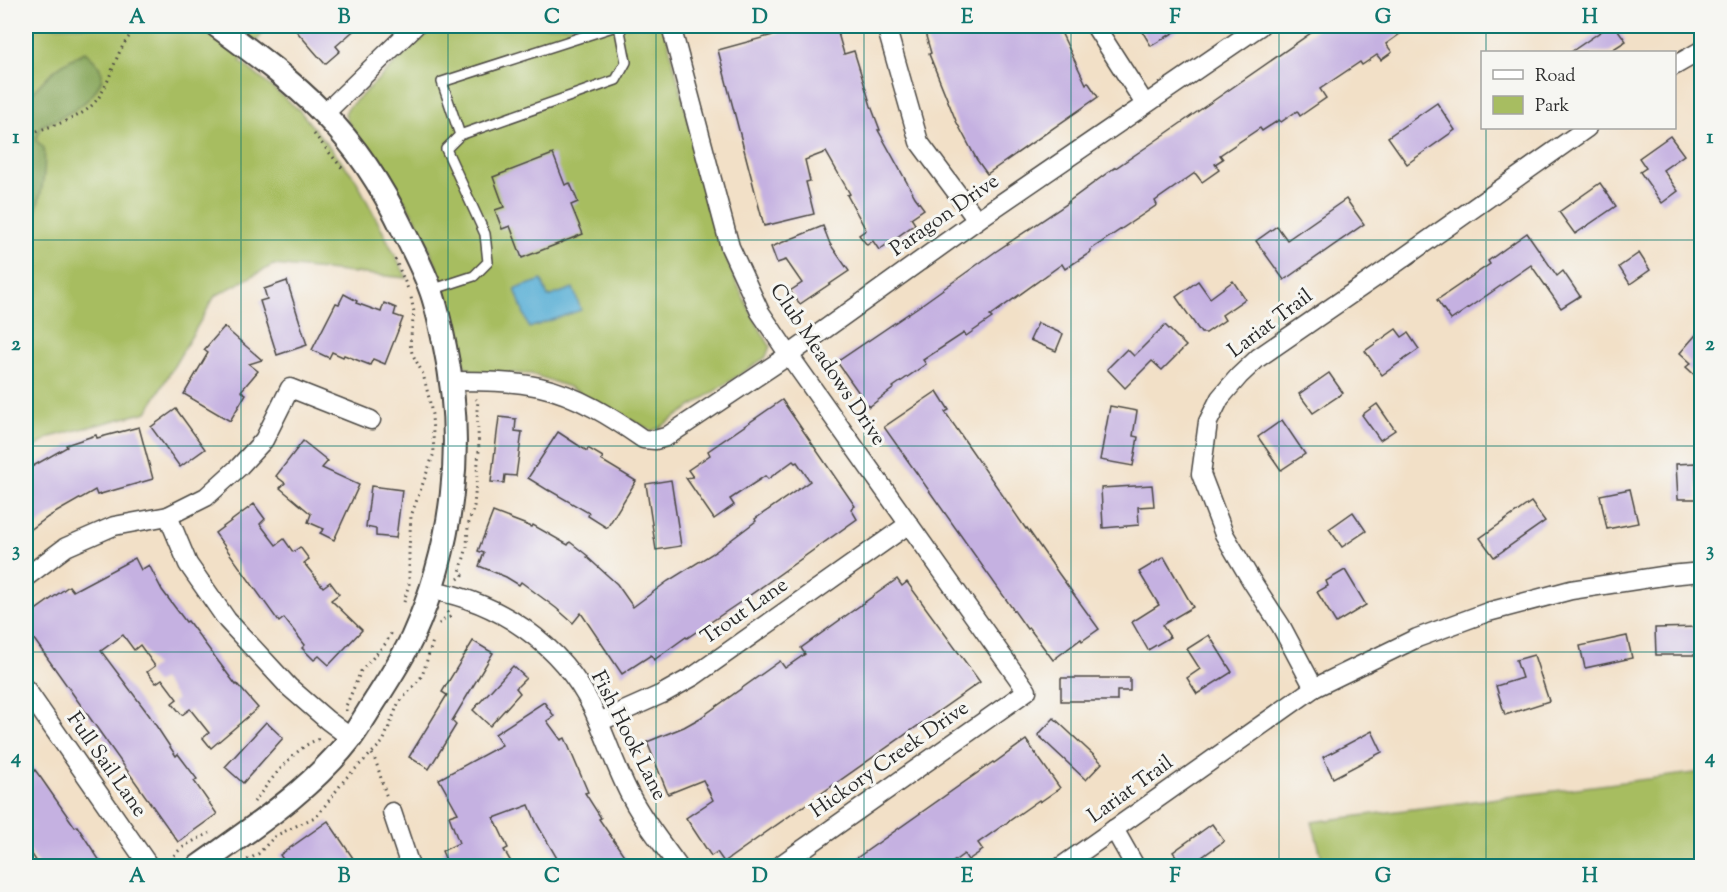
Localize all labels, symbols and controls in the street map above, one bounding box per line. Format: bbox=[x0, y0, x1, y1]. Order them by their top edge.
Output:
text: A bbox=[129, 4, 146, 33]
text: B bbox=[338, 4, 351, 33]
text: C bbox=[544, 4, 560, 33]
text: D bbox=[752, 4, 768, 33]
text: E bbox=[961, 4, 974, 33]
text: F bbox=[1169, 4, 1181, 33]
text: G bbox=[1375, 4, 1392, 33]
text: H bbox=[1582, 4, 1598, 33]
legend bbox=[1481, 51, 1676, 129]
text: Road bbox=[1535, 64, 1575, 90]
text: Park bbox=[1535, 94, 1570, 120]
text: 1 bbox=[13, 124, 20, 153]
text: 1 bbox=[1707, 124, 1714, 153]
street label: Paragon Drive bbox=[884, 167, 1006, 265]
street label: Club Meadows Drive bbox=[761, 278, 893, 452]
street label: Lariat Trail bbox=[1222, 282, 1320, 366]
text: 2 bbox=[11, 331, 21, 360]
text: 2 bbox=[1705, 331, 1715, 360]
text: 3 bbox=[12, 537, 20, 566]
text: 3 bbox=[1706, 537, 1714, 566]
street label: Trout Lane bbox=[695, 571, 795, 653]
street label: Fish Hook Lane bbox=[582, 666, 674, 806]
street label: Hickory Creek Drive bbox=[805, 694, 975, 826]
street label: Full Sail Lane bbox=[59, 706, 153, 824]
text: 4 bbox=[10, 744, 21, 773]
text: 4 bbox=[1704, 744, 1715, 773]
street label: Lariat Trail bbox=[1082, 749, 1180, 831]
text: A bbox=[129, 863, 146, 892]
text: B bbox=[338, 863, 351, 892]
text: C bbox=[544, 863, 560, 892]
text: D bbox=[752, 863, 768, 892]
text: E bbox=[961, 863, 974, 892]
text: F bbox=[1169, 863, 1181, 892]
text: G bbox=[1375, 863, 1392, 892]
text: H bbox=[1582, 863, 1598, 892]

